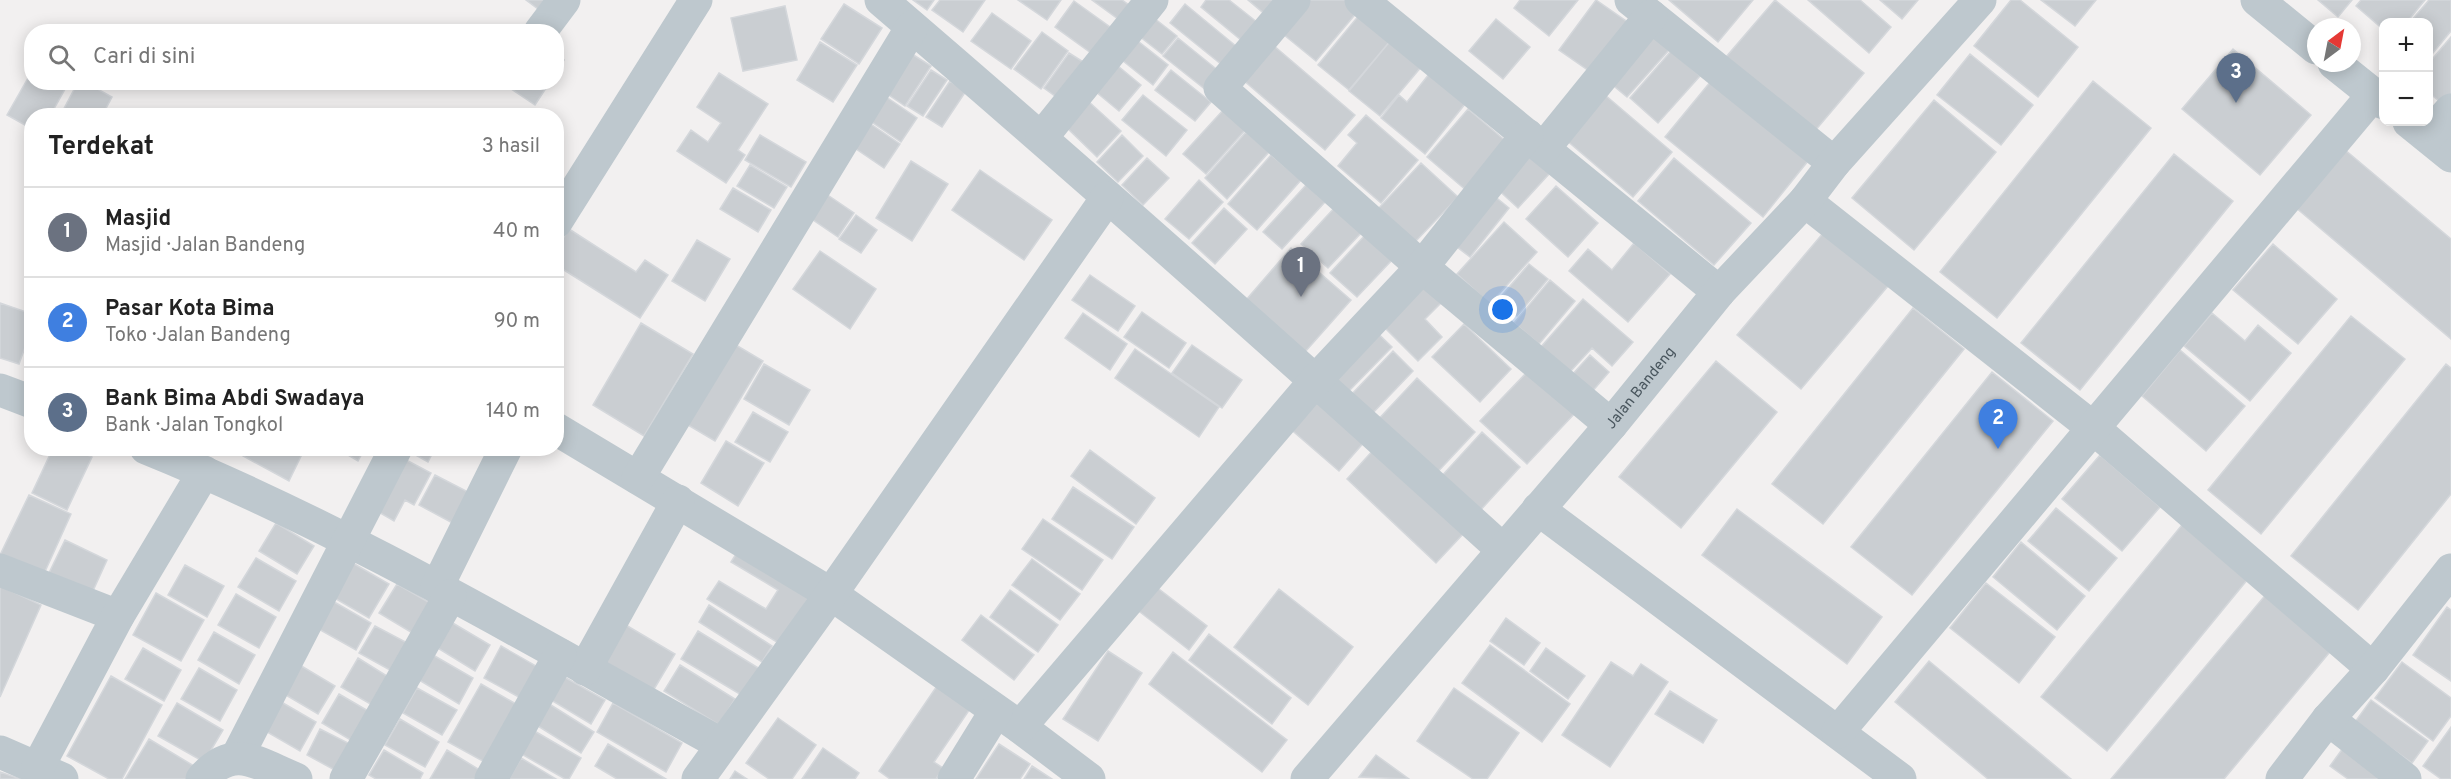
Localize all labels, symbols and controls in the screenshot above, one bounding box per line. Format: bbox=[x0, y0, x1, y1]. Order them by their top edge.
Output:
north arrow bbox=[2307, 18, 2361, 72]
map controls bbox=[2379, 18, 2433, 126]
button: + bbox=[2379, 18, 2433, 72]
search box bbox=[24, 24, 564, 90]
icon: search bbox=[45, 41, 78, 74]
text: Cari di sini bbox=[93, 44, 195, 71]
pin: 3 bbox=[2216, 54, 2256, 103]
button: − bbox=[2379, 72, 2433, 126]
text: Terdekat bbox=[48, 131, 154, 164]
text: 3 hasil bbox=[482, 134, 540, 160]
text: Masjid bbox=[105, 206, 171, 233]
text: 1 bbox=[64, 219, 72, 245]
text: 40 m bbox=[493, 219, 540, 245]
text: Masjid · Jalan Bandeng bbox=[105, 233, 305, 259]
pin: 1 bbox=[1282, 248, 1320, 297]
your location bbox=[1488, 295, 1517, 324]
text: Pasar Kota Bima bbox=[105, 296, 275, 323]
text: 2 bbox=[61, 309, 74, 335]
text: 90 m bbox=[494, 309, 540, 335]
text: Toko · Jalan Bandeng bbox=[105, 323, 291, 349]
street label: Jalan Bandeng bbox=[1602, 343, 1680, 433]
text: Bank Bima Abdi Swadaya bbox=[105, 386, 364, 413]
text: 3 bbox=[62, 399, 74, 425]
text: 140 m bbox=[486, 399, 540, 425]
pin: 2 bbox=[1978, 400, 2018, 449]
text: Bank · Jalan Tongkol bbox=[105, 413, 283, 439]

